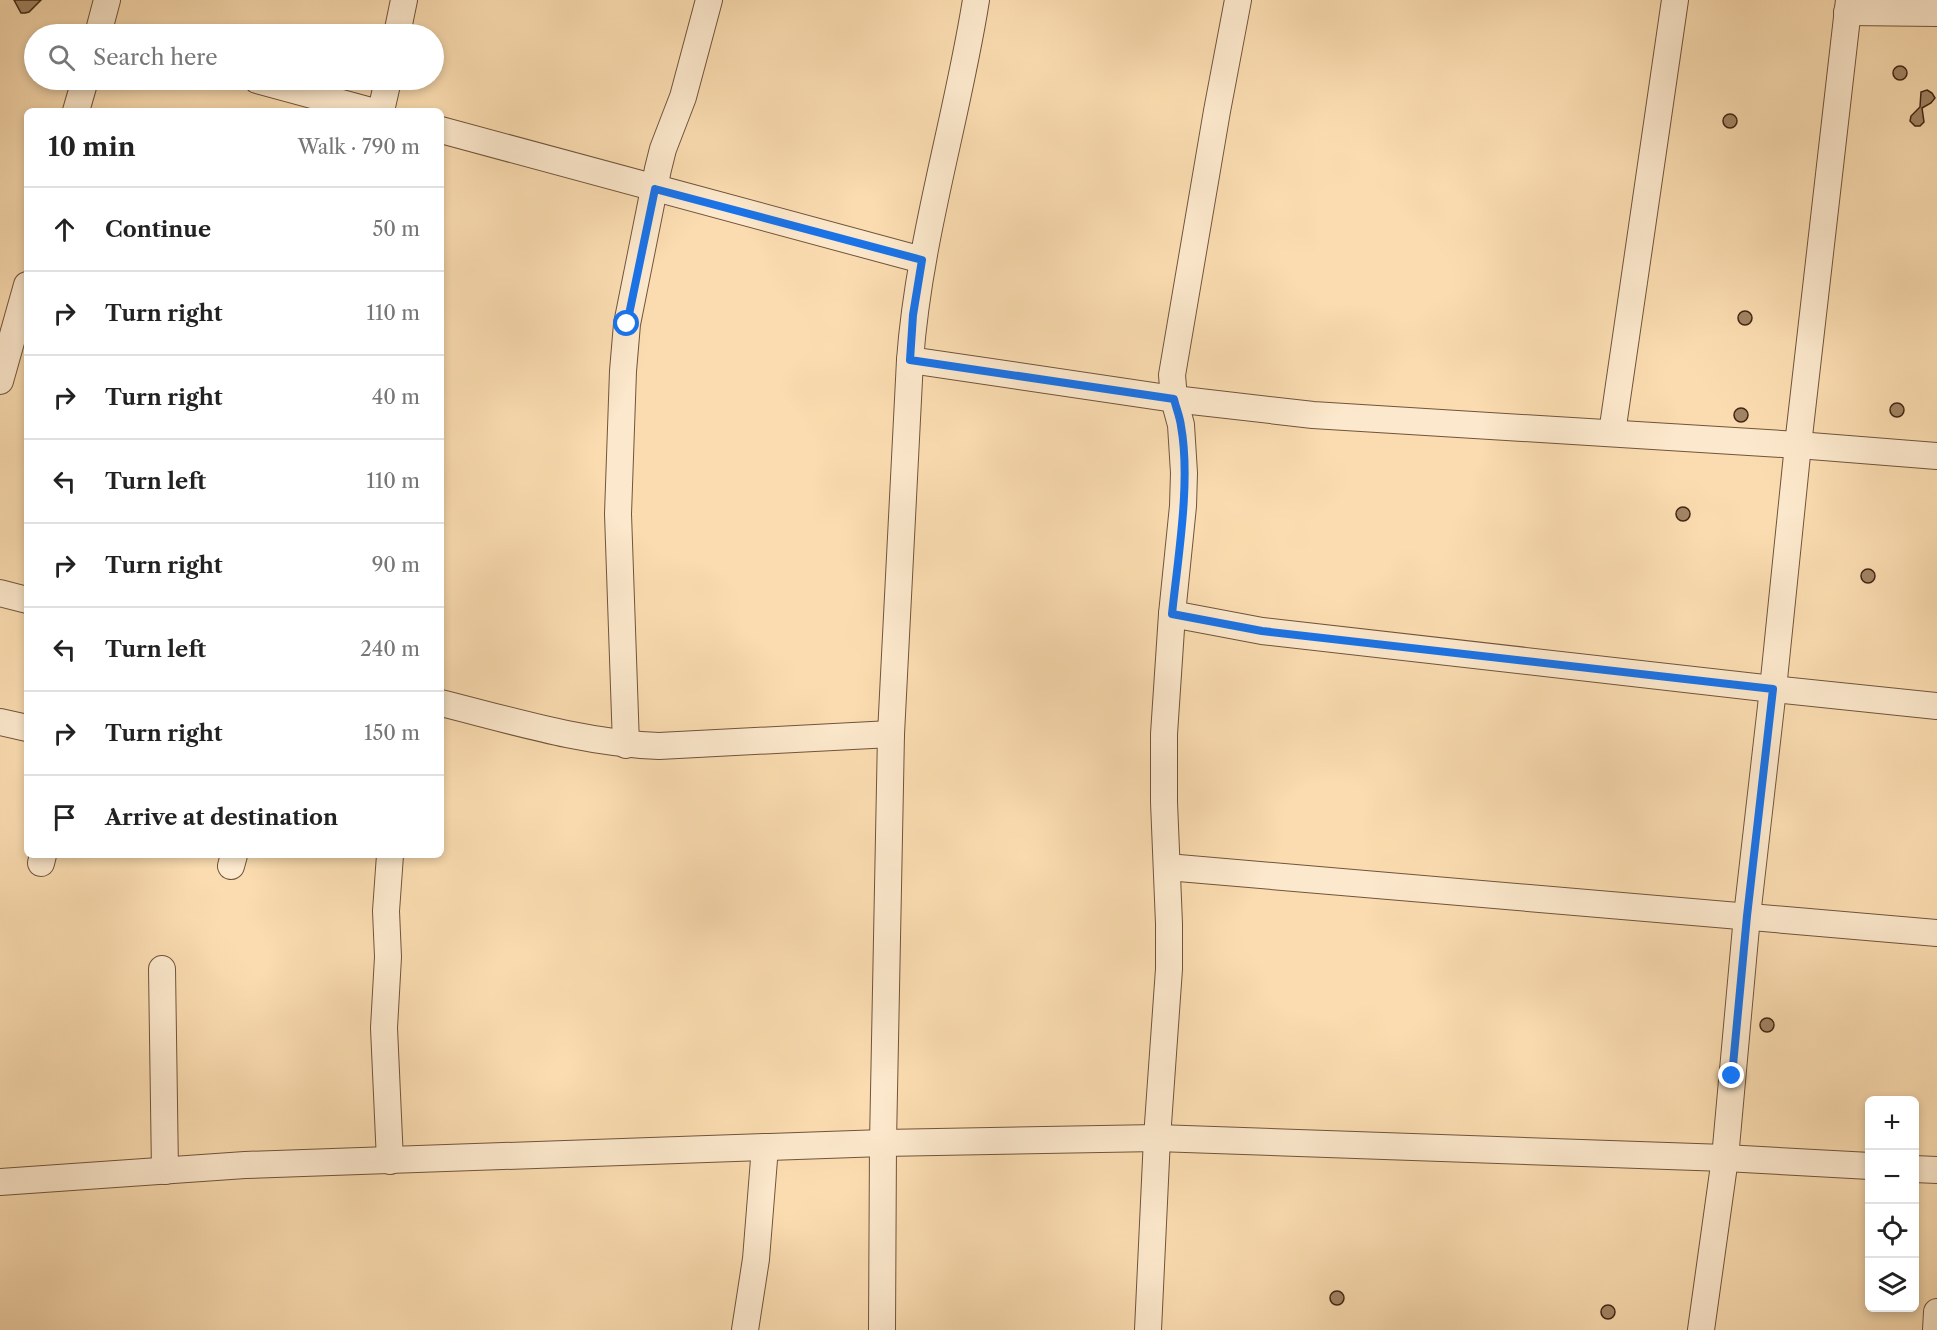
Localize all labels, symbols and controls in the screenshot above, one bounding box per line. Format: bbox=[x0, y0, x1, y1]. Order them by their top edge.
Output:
search box bbox=[24, 24, 444, 90]
icon: search bbox=[45, 41, 78, 74]
text: Search here bbox=[93, 44, 218, 71]
text: 10 min bbox=[48, 131, 136, 163]
text: Walk · 790 m bbox=[298, 135, 420, 159]
icon: ahead bbox=[48, 213, 81, 246]
text: Continue bbox=[105, 216, 211, 243]
text: 50 m bbox=[373, 217, 420, 241]
icon: right bbox=[48, 297, 81, 330]
text: Turn right bbox=[105, 300, 223, 327]
text: 110 m bbox=[367, 301, 420, 325]
route start bbox=[613, 310, 639, 336]
icon: right bbox=[48, 381, 81, 414]
text: Turn right bbox=[105, 384, 223, 411]
text: 40 m bbox=[372, 385, 420, 409]
icon: left bbox=[48, 465, 81, 498]
text: Turn left bbox=[105, 468, 206, 495]
text: 110 m bbox=[367, 469, 420, 493]
icon: right bbox=[48, 549, 81, 582]
text: Turn right bbox=[105, 552, 223, 579]
text: 90 m bbox=[372, 553, 420, 577]
icon: left bbox=[48, 633, 81, 666]
text: Turn left bbox=[105, 636, 206, 663]
text: 240 m bbox=[360, 637, 420, 661]
icon: right bbox=[48, 717, 81, 750]
text: Turn right bbox=[105, 720, 223, 747]
text: 150 m bbox=[364, 721, 420, 745]
icon: arrive bbox=[48, 801, 81, 834]
text: Arrive at destination bbox=[105, 804, 338, 831]
route end bbox=[1718, 1062, 1744, 1088]
map controls bbox=[1865, 1096, 1919, 1312]
button: + bbox=[1865, 1096, 1919, 1150]
button: − bbox=[1865, 1150, 1919, 1204]
button: locate bbox=[1865, 1204, 1919, 1258]
button: layers bbox=[1865, 1258, 1919, 1312]

